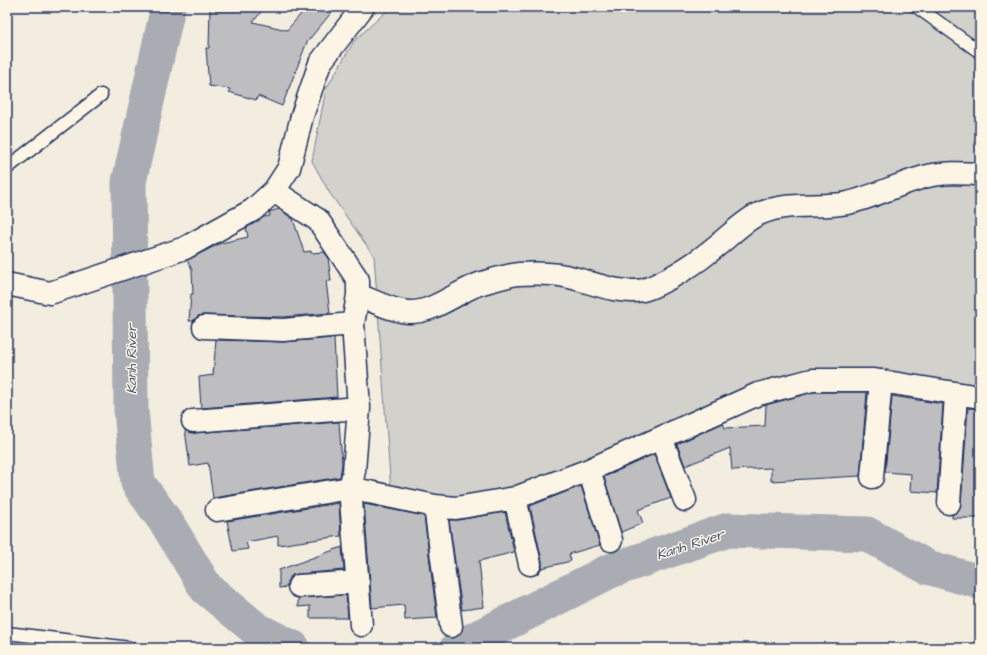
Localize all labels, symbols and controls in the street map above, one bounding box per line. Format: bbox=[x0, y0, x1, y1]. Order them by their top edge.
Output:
water label: Kanh River bbox=[122, 323, 142, 394]
water label: Kanh River bbox=[654, 524, 728, 565]

